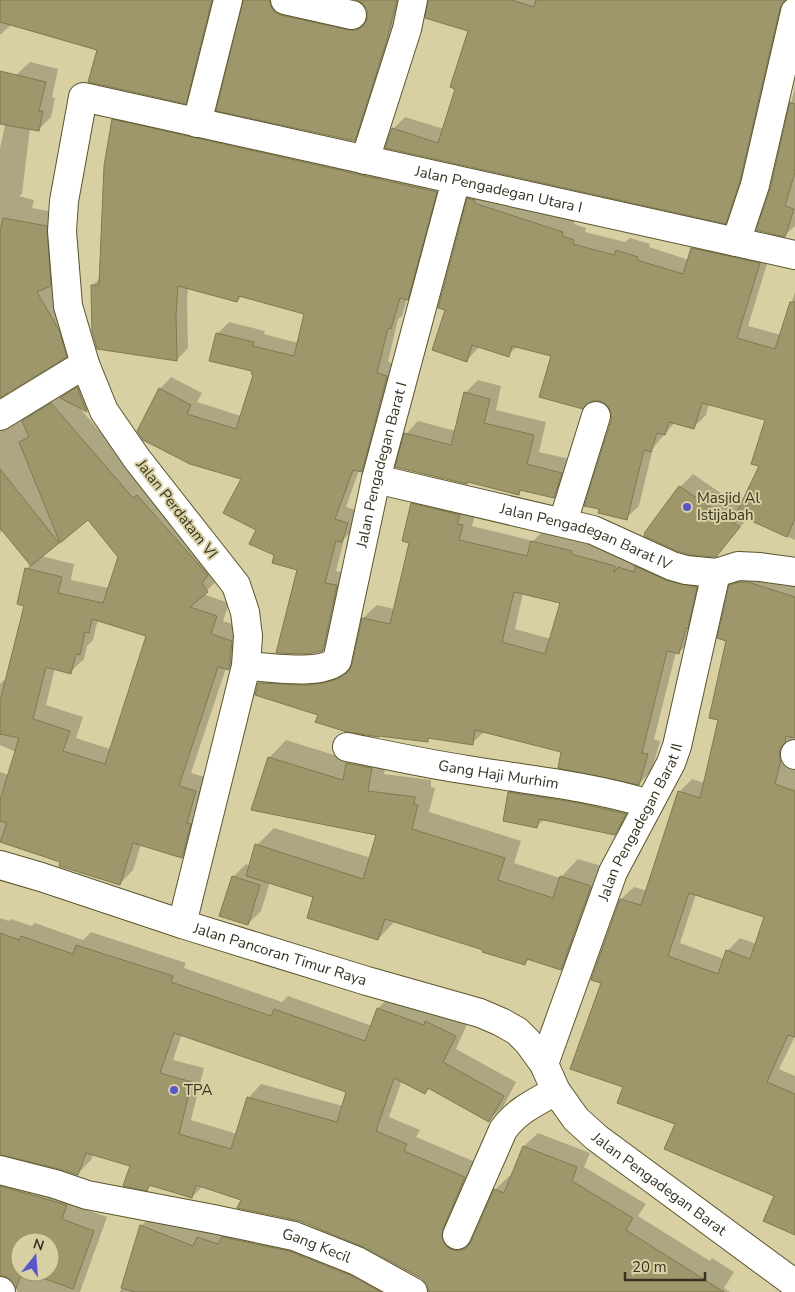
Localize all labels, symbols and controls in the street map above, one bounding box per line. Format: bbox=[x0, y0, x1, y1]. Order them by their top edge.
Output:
street label: Jalan Pengadegan Utara I bbox=[412, 161, 584, 218]
street label: Jalan Pengadegan Barat I bbox=[351, 380, 412, 551]
street label: Jalan Perdatam VI bbox=[131, 454, 222, 563]
place label: Masjid Al Istijabah bbox=[697, 488, 761, 525]
street label: Jalan Pengadegan Barat IV bbox=[497, 498, 675, 575]
marker: Masjid Al Istijabah bbox=[681, 501, 693, 513]
street label: Jalan Pengadegan Barat II bbox=[593, 741, 687, 905]
street label: Gang Haji Murhim bbox=[437, 755, 560, 794]
street label: Jalan Pancoran Timur Raya bbox=[190, 918, 369, 990]
place label: TPA bbox=[184, 1080, 212, 1100]
marker: TPA bbox=[168, 1084, 180, 1096]
street label: Jalan Pengadegan Barat bbox=[587, 1127, 731, 1241]
street label: Gang Kecil bbox=[281, 1224, 354, 1268]
north arrow bbox=[10, 1232, 60, 1282]
text: N bbox=[31, 1234, 46, 1256]
scale bar bbox=[625, 1250, 705, 1282]
text: 20 m bbox=[632, 1257, 667, 1277]

